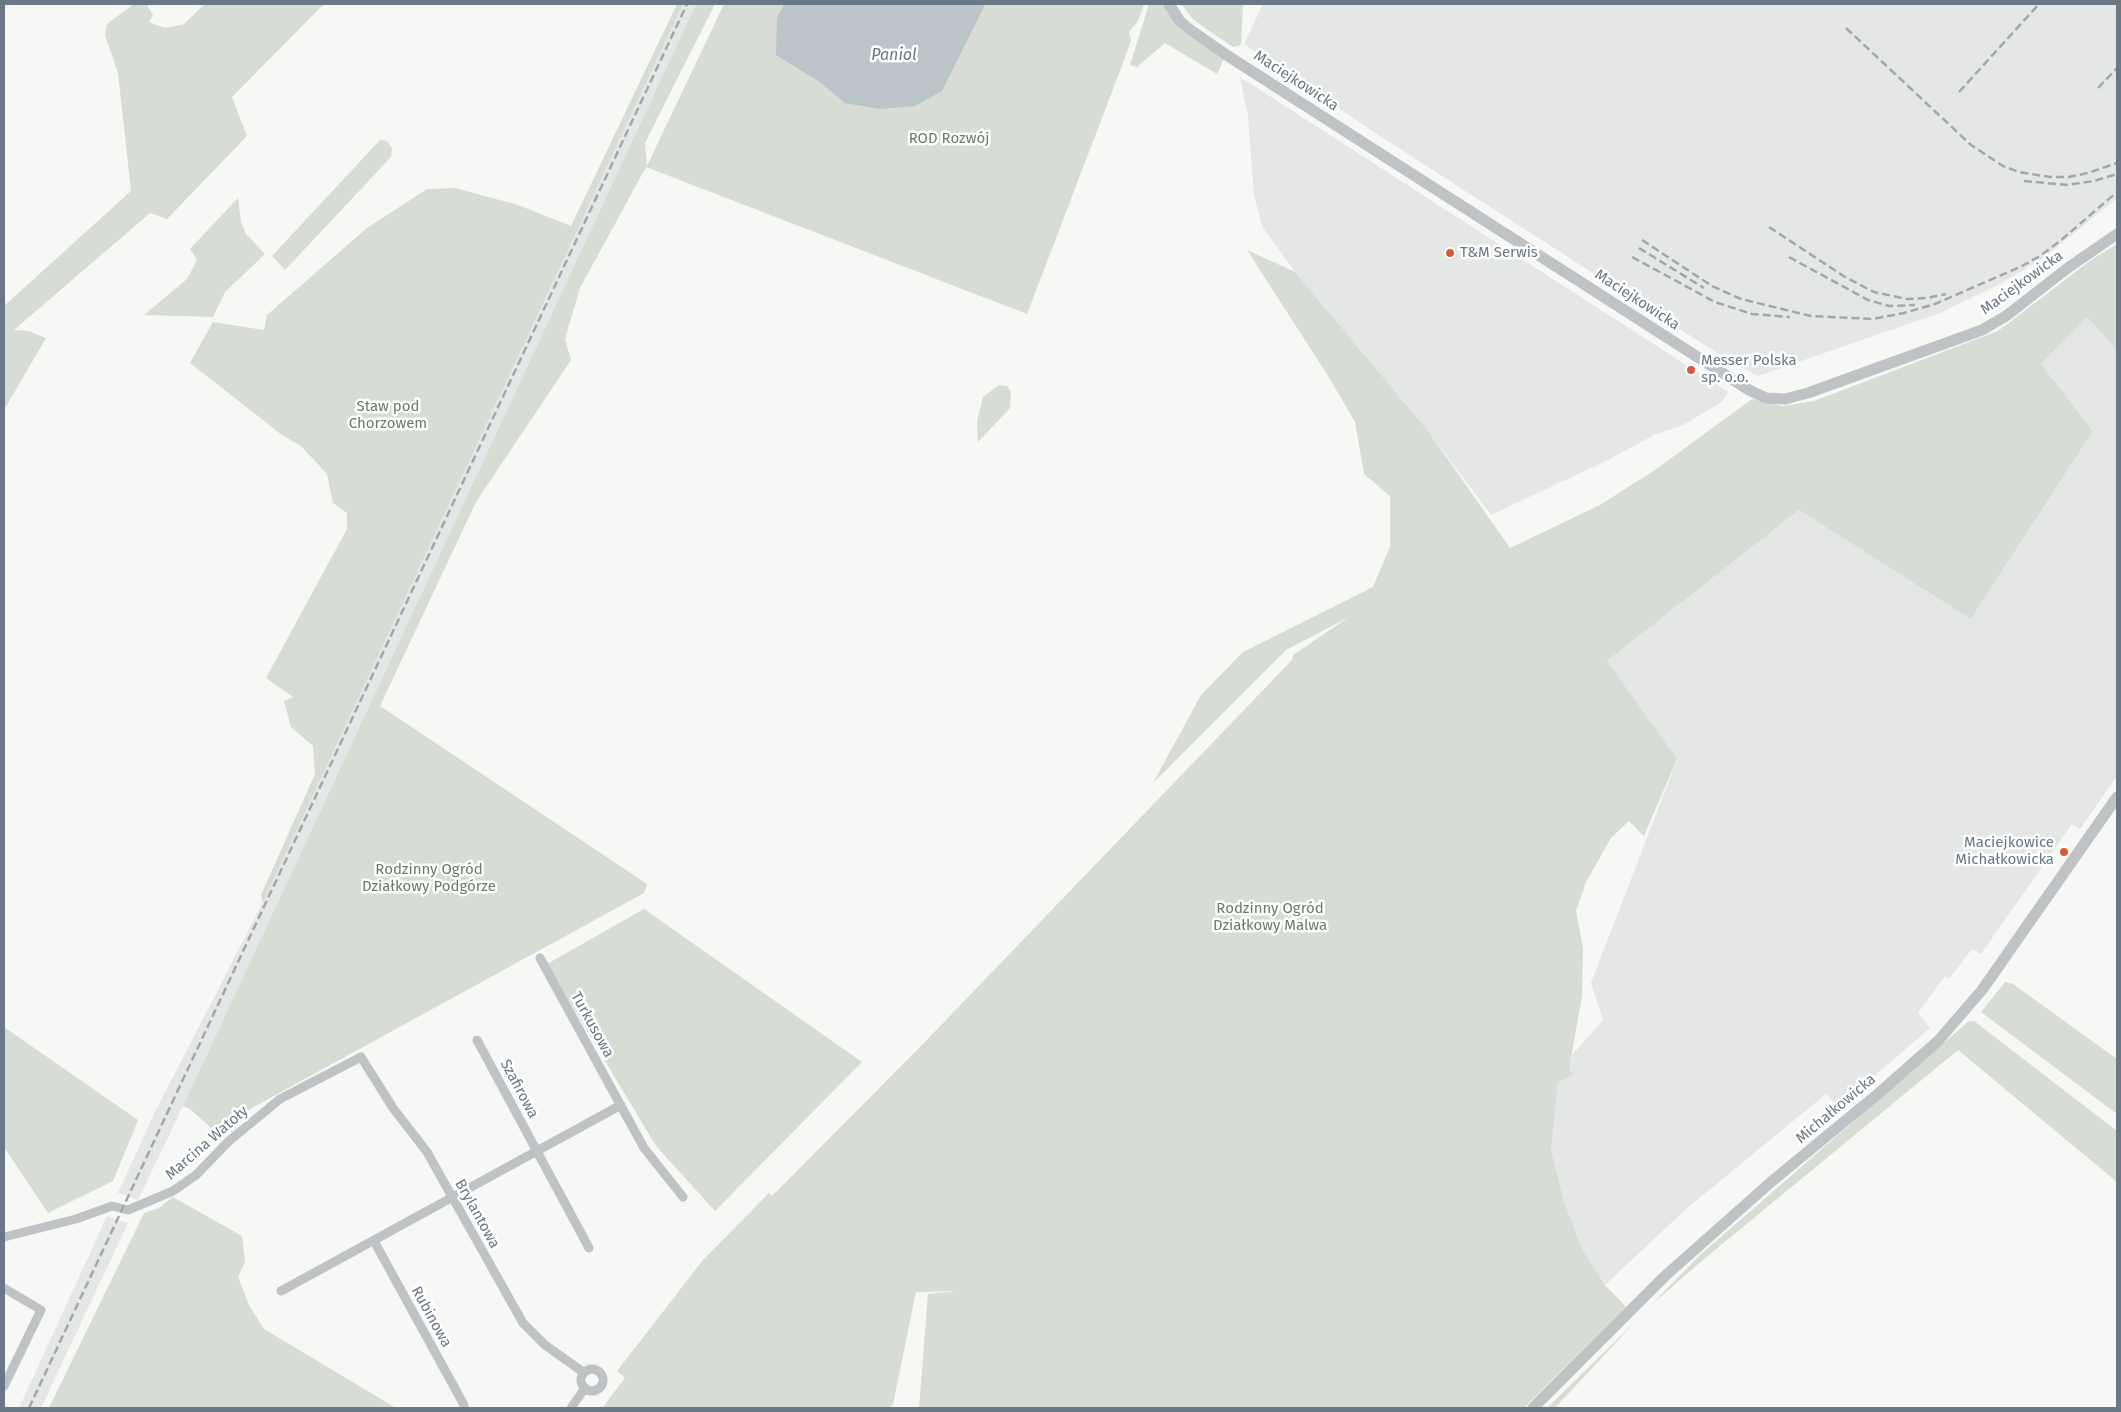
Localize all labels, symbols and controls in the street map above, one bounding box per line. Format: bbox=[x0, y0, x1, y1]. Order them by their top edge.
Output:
water label: Paniol bbox=[871, 46, 917, 66]
street label: Maciejkowicka bbox=[1250, 47, 1342, 115]
park label: ROD Rozwój bbox=[909, 130, 989, 148]
place label: T&M Serwis bbox=[1460, 244, 1538, 262]
marker: T&M Serwis bbox=[1444, 247, 1456, 259]
street label: Maciejkowicka bbox=[1977, 247, 2067, 319]
street label: Maciejkowicka bbox=[1591, 266, 1683, 334]
place label: Messer Polska sp. o.o. bbox=[1701, 352, 1797, 387]
marker: Messer Polska sp. o.o. bbox=[1685, 364, 1697, 376]
park label: Staw pod Chorzowem bbox=[349, 398, 427, 433]
place label: Maciejkowice Michałkowicka bbox=[1955, 834, 2054, 869]
marker: Maciejkowice Michałkowicka bbox=[2058, 846, 2070, 858]
park label: Rodzinny Ogród Działkowy Podgórze bbox=[362, 861, 496, 896]
park label: Rodzinny Ogród Działkowy Malwa bbox=[1213, 900, 1327, 935]
street label: Turkusowa bbox=[567, 989, 617, 1061]
street label: Szafirowa bbox=[496, 1057, 542, 1121]
street label: Michałkowicka bbox=[1792, 1070, 1880, 1148]
street label: Marcina Watoły bbox=[162, 1102, 252, 1184]
street label: Brylantowa bbox=[451, 1176, 503, 1252]
street label: Rubinowa bbox=[407, 1283, 455, 1351]

